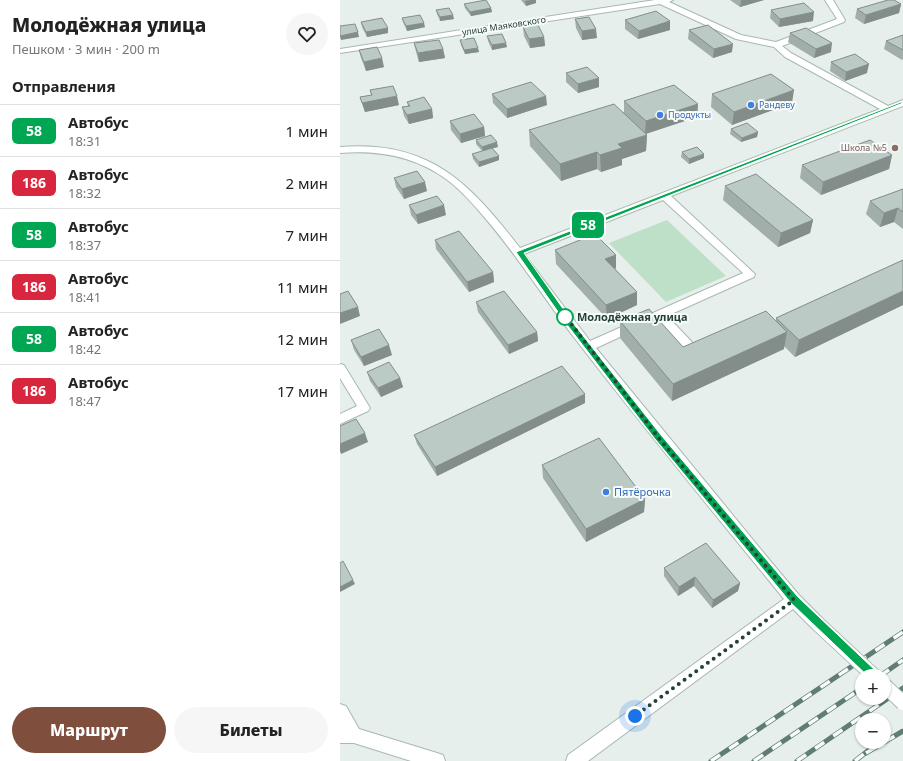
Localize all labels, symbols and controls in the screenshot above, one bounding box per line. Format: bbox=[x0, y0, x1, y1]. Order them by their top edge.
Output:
text: Молодёжная улица bbox=[12, 12, 206, 38]
street label: улица Маяковского bbox=[461, 12, 547, 39]
button: heart bbox=[286, 13, 328, 55]
text: Пешком · 3 мин · 200 m bbox=[12, 40, 160, 58]
text: Отправления bbox=[12, 76, 116, 96]
place label: Рандеву bbox=[759, 98, 795, 111]
marker: Рандеву bbox=[746, 100, 756, 110]
place label: Продукты bbox=[668, 108, 711, 121]
marker: Продукты bbox=[655, 110, 665, 120]
text: Автобус bbox=[68, 112, 129, 132]
text: 58 bbox=[26, 121, 42, 140]
text: 1 мин bbox=[285, 121, 328, 141]
text: 18:31 bbox=[68, 132, 101, 150]
place label: Школа №5 bbox=[841, 141, 887, 154]
marker: Школа №5 bbox=[890, 143, 900, 153]
text: Автобус bbox=[68, 164, 129, 184]
text: 186 bbox=[22, 173, 46, 192]
text: 2 мин bbox=[285, 173, 328, 193]
text: 18:32 bbox=[68, 184, 101, 202]
line badge: 58 bbox=[570, 212, 606, 238]
text: 58 bbox=[580, 215, 596, 234]
text: Автобус bbox=[68, 216, 129, 236]
text: 58 bbox=[26, 225, 42, 244]
text: 7 мин bbox=[285, 225, 328, 245]
text: 18:37 bbox=[68, 236, 101, 254]
text: Автобус bbox=[68, 268, 129, 288]
text: 186 bbox=[22, 277, 46, 296]
text: 11 мин bbox=[277, 277, 328, 297]
text: 18:41 bbox=[68, 288, 101, 306]
marker: Молодёжная улица bbox=[556, 308, 574, 326]
place label: Молодёжная улица bbox=[577, 309, 688, 324]
text: Автобус bbox=[68, 320, 129, 340]
text: 58 bbox=[26, 329, 42, 348]
text: 12 мин bbox=[277, 329, 328, 349]
text: 18:42 bbox=[68, 340, 101, 358]
text: Автобус bbox=[68, 372, 129, 392]
text: 186 bbox=[22, 381, 46, 400]
text: 17 мин bbox=[277, 381, 328, 401]
text: 18:47 bbox=[68, 392, 101, 410]
place label: Пятёрочка bbox=[614, 484, 671, 499]
marker: Пятёрочка bbox=[601, 487, 611, 497]
map controls bbox=[855, 669, 891, 749]
button: + bbox=[855, 669, 891, 705]
your location bbox=[625, 706, 645, 726]
button: Маршрут bbox=[12, 707, 166, 753]
button: Билеты bbox=[174, 707, 328, 753]
button: − bbox=[855, 713, 891, 749]

